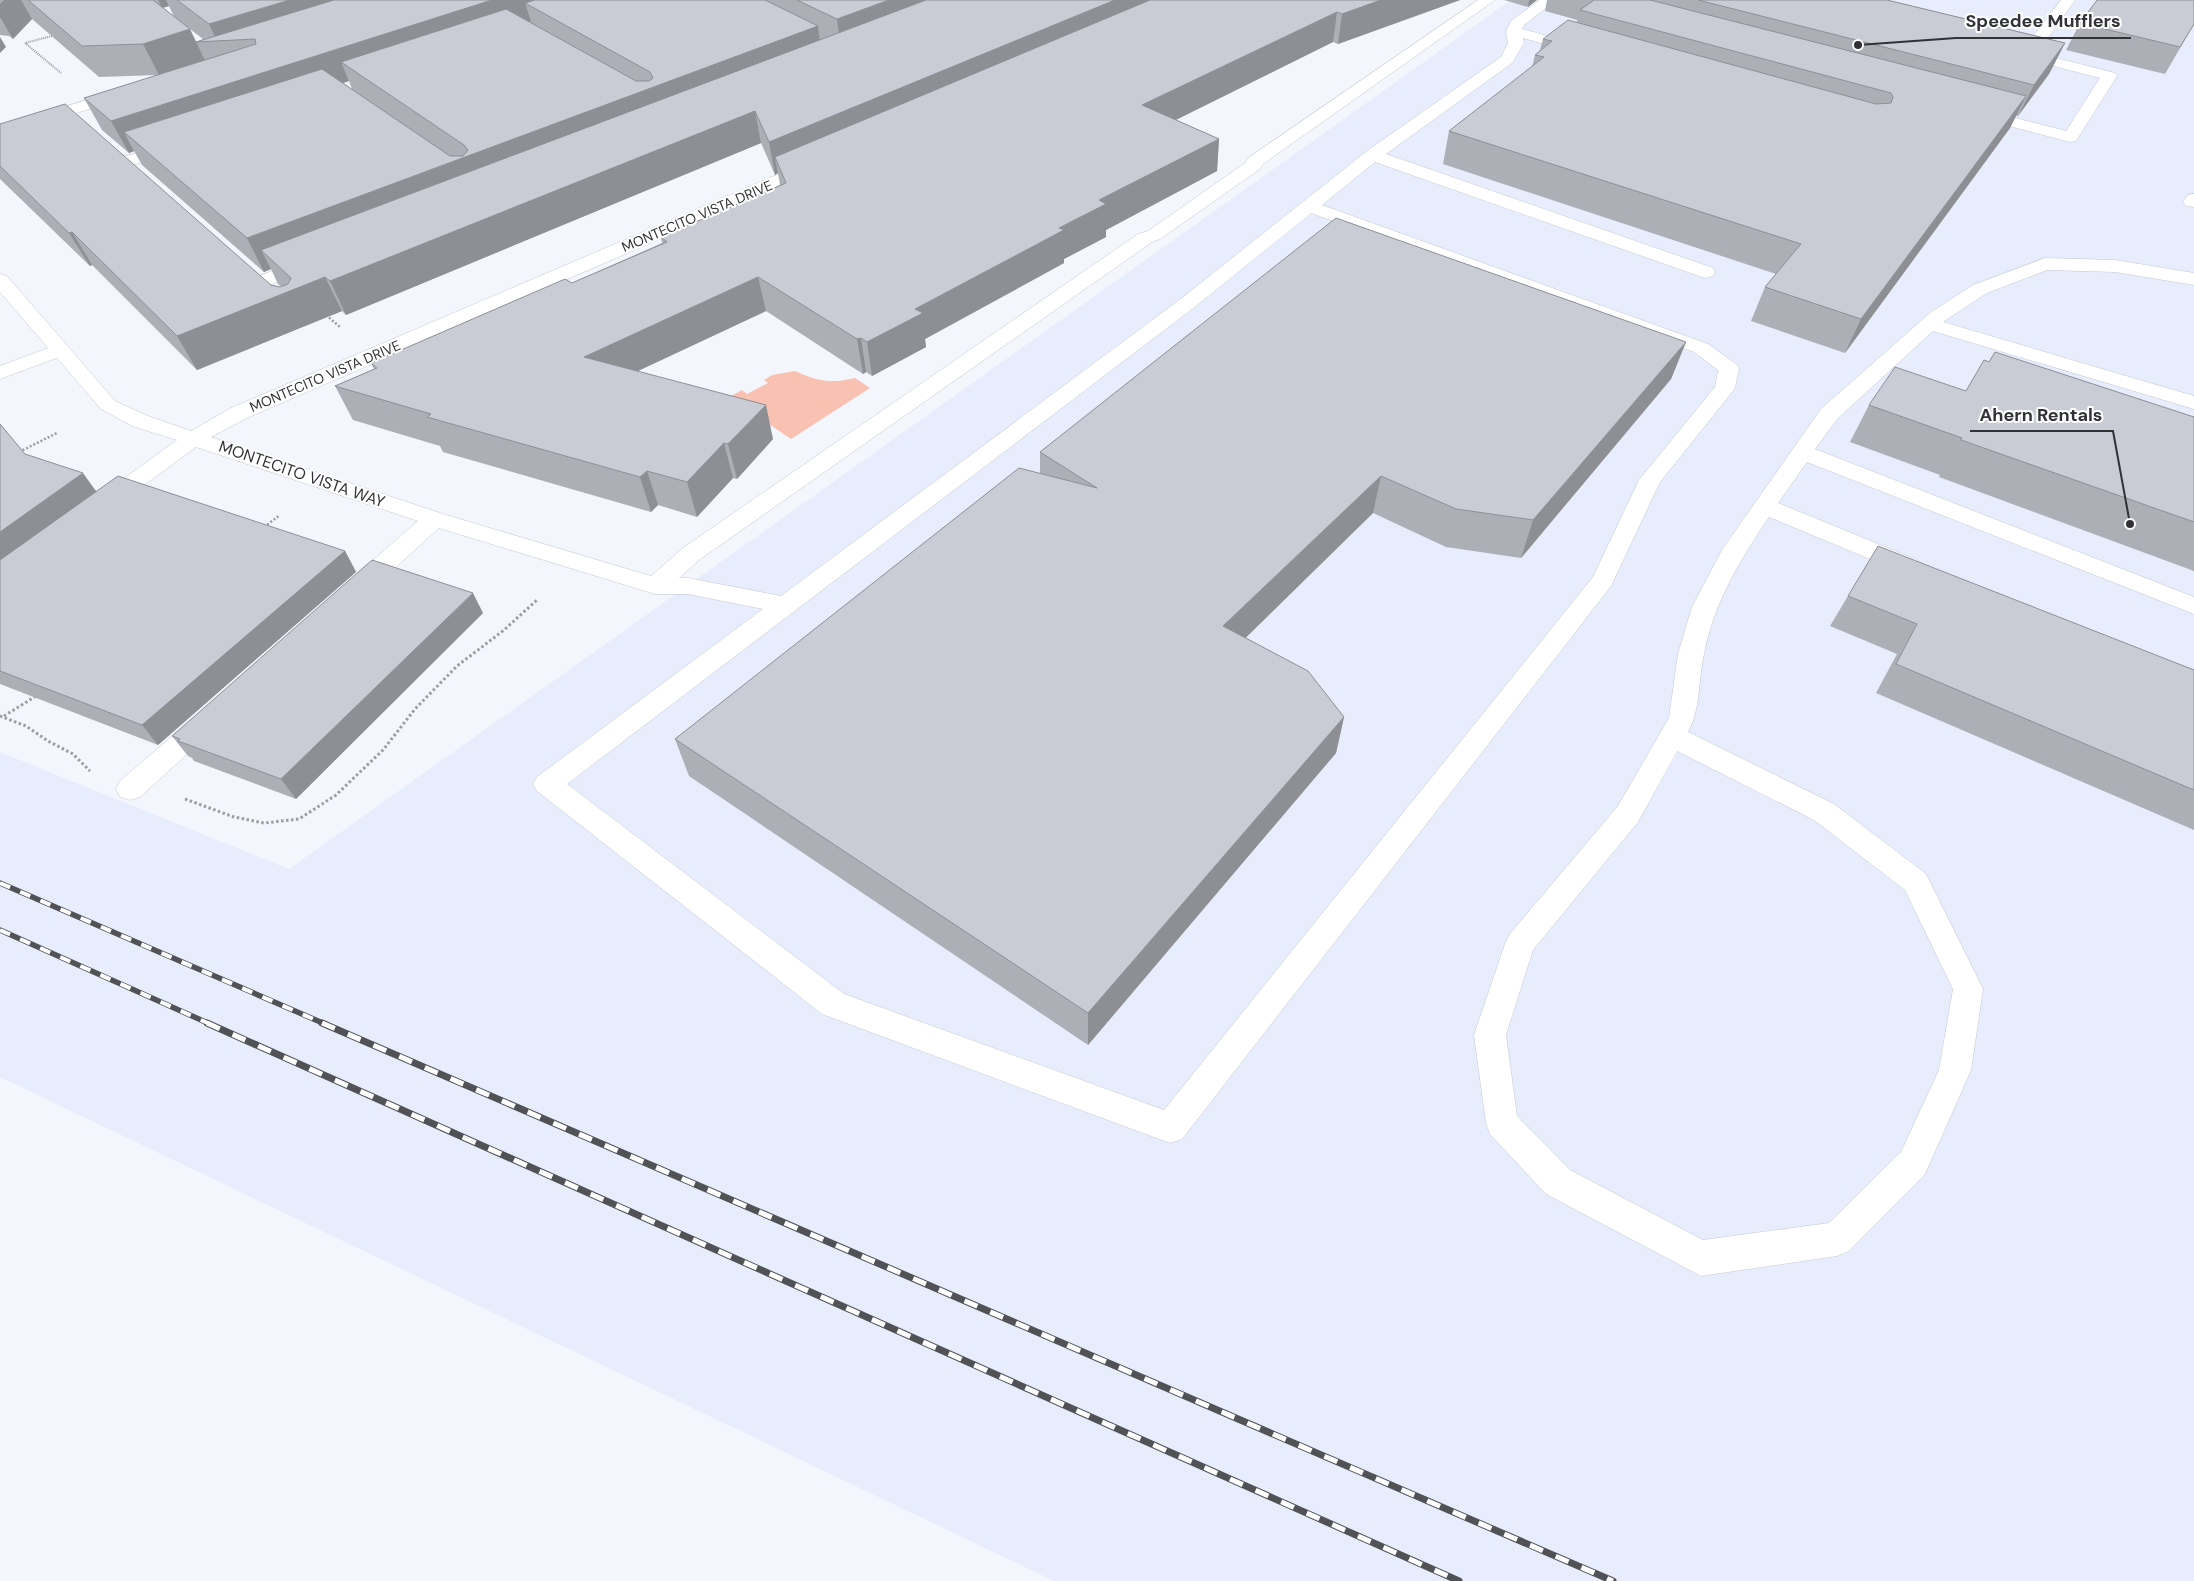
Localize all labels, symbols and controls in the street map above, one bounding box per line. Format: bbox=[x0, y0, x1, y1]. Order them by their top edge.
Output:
callout: Speedee Mufflers bbox=[1956, 5, 2131, 38]
text: Speedee Mufflers bbox=[1966, 9, 2121, 33]
street label: MONTECITO VISTA DRIVE bbox=[619, 176, 775, 256]
street label: MONTECITO VISTA DRIVE bbox=[247, 336, 403, 416]
callout: Ahern Rentals bbox=[1970, 398, 2113, 431]
text: Ahern Rentals bbox=[1980, 403, 2102, 427]
street label: MONTECITO VISTA WAY bbox=[216, 436, 388, 512]

